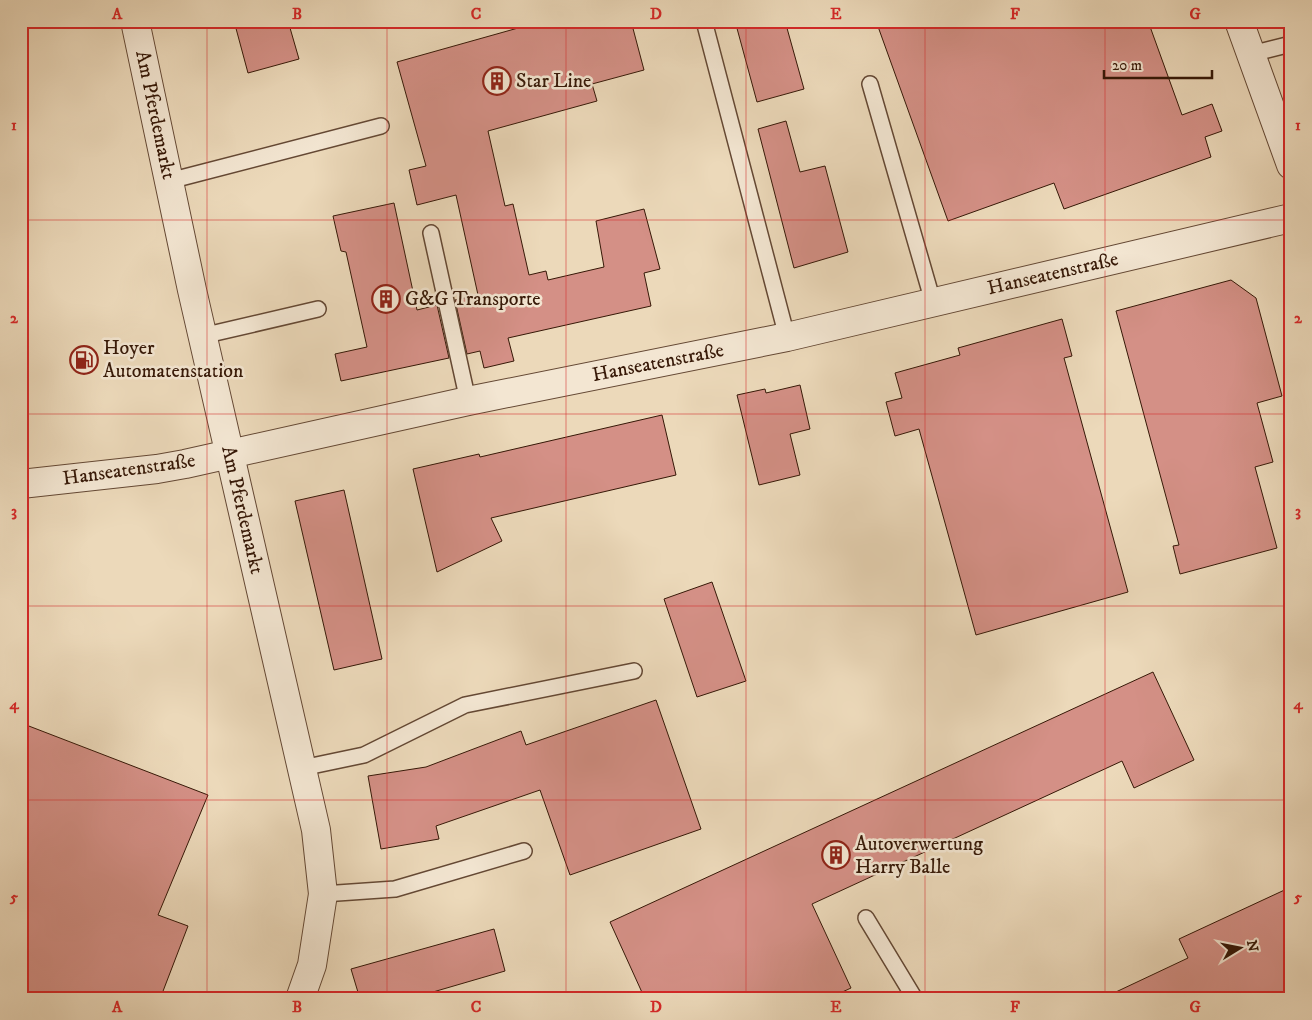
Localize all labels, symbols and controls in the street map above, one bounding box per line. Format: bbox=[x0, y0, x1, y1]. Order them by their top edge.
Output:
text: A bbox=[111, 4, 123, 24]
text: B bbox=[292, 4, 302, 24]
text: C bbox=[471, 4, 481, 24]
text: D bbox=[650, 4, 662, 24]
text: E bbox=[830, 4, 842, 24]
text: F bbox=[1010, 4, 1020, 24]
text: G bbox=[1189, 4, 1201, 24]
street label: Am Pferdemarkt bbox=[129, 48, 181, 182]
scale bar bbox=[1104, 48, 1212, 80]
text: 20 m bbox=[1112, 56, 1142, 75]
building icon: Star Line bbox=[482, 66, 512, 96]
place label: Star Line bbox=[516, 69, 591, 94]
text: 1 bbox=[11, 115, 17, 135]
text: 1 bbox=[1295, 115, 1301, 135]
street label: Hanseatenstraße bbox=[985, 247, 1121, 301]
building icon: G&G Transporte bbox=[371, 284, 401, 314]
place label: G&G Transporte bbox=[405, 287, 541, 312]
text: 2 bbox=[10, 308, 19, 328]
text: 2 bbox=[1294, 308, 1303, 328]
place label: Hoyer Automatenstation bbox=[103, 336, 244, 384]
street label: Hanseatenstraße bbox=[590, 338, 726, 388]
fuel station icon: Hoyer Automatenstation bbox=[69, 345, 99, 375]
street label: Am Pferdemarkt bbox=[215, 443, 269, 577]
street label: Hanseatenstraße bbox=[61, 448, 197, 492]
text: 3 bbox=[11, 501, 17, 521]
text: 3 bbox=[1295, 501, 1301, 521]
text: 4 bbox=[8, 694, 19, 714]
text: 4 bbox=[1292, 694, 1303, 714]
place label: Autoverwertung Harry Balle bbox=[855, 832, 983, 880]
building icon: Autoverwertung Harry Balle bbox=[821, 840, 851, 870]
text: 5 bbox=[9, 887, 18, 907]
text: 5 bbox=[1293, 887, 1302, 907]
north arrow bbox=[1214, 922, 1264, 972]
text: N bbox=[1242, 939, 1262, 954]
text: A bbox=[111, 997, 123, 1017]
text: B bbox=[292, 997, 302, 1017]
text: C bbox=[471, 997, 481, 1017]
text: D bbox=[650, 997, 662, 1017]
text: E bbox=[830, 997, 842, 1017]
text: F bbox=[1010, 997, 1020, 1017]
text: G bbox=[1189, 997, 1201, 1017]

